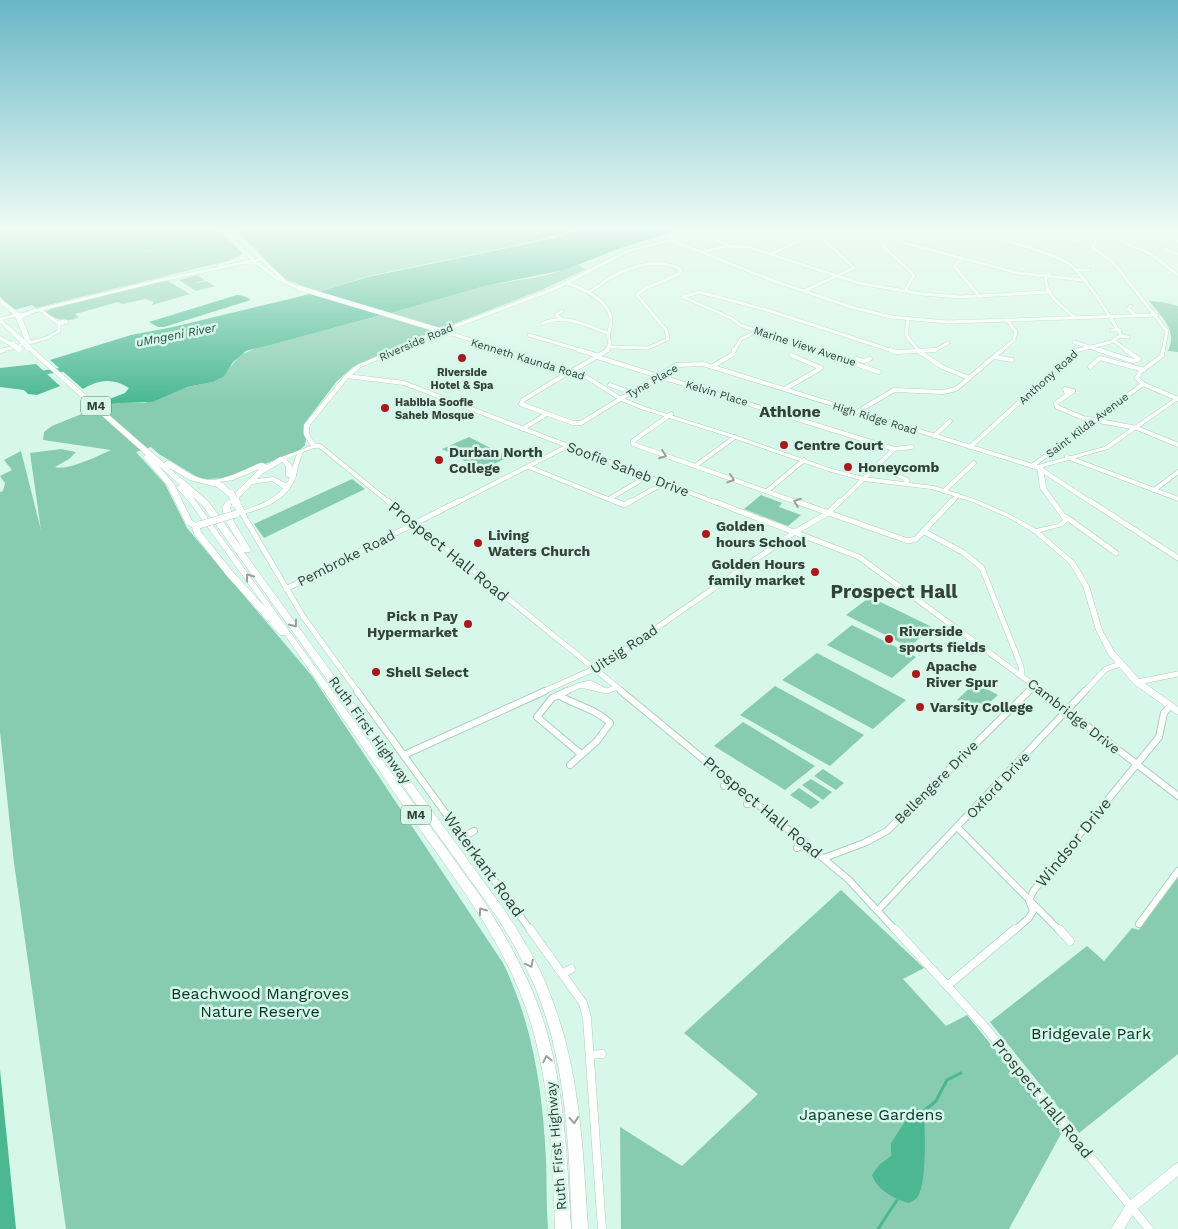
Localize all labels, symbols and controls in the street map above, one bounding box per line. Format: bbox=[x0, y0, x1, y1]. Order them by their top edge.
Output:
water label: uMngeni River bbox=[135, 320, 219, 350]
street label: Riverside Road bbox=[377, 321, 455, 364]
street label: Marine View Avenue bbox=[752, 324, 858, 369]
street label: Kenneth Kaunda Road bbox=[469, 336, 586, 383]
street label: Anthony Road bbox=[1016, 348, 1080, 407]
marker: Riverside Hotel & Spa bbox=[456, 352, 468, 364]
street label: Tyne Place bbox=[624, 362, 680, 401]
place label: Riverside Hotel & Spa bbox=[431, 366, 494, 392]
street label: Kelvin Place bbox=[684, 378, 749, 409]
street label: Saint Kilda Avenue bbox=[1044, 390, 1131, 461]
road number: M4 bbox=[81, 396, 111, 416]
place label: Habibia Soofie Saheb Mosque bbox=[395, 396, 474, 422]
street label: High Ridge Road bbox=[831, 400, 918, 437]
marker: Habibia Soofie Saheb Mosque bbox=[379, 402, 391, 414]
district label: Athlone bbox=[759, 402, 821, 421]
place label: Centre Court bbox=[794, 437, 883, 453]
street label: Soofie Saheb Drive bbox=[565, 438, 691, 500]
marker: Centre Court bbox=[778, 439, 790, 451]
place label: Durban North College bbox=[449, 444, 543, 476]
one-way arrow bbox=[658, 449, 667, 459]
marker: Durban North College bbox=[433, 454, 445, 466]
place label: Honeycomb bbox=[858, 459, 940, 475]
marker: Honeycomb bbox=[842, 461, 854, 473]
one-way arrow bbox=[726, 473, 735, 483]
street label: Prospect Hall Road bbox=[385, 497, 513, 606]
one-way arrow bbox=[794, 498, 802, 508]
place label: Golden hours School bbox=[716, 518, 807, 550]
street label: Pembroke Road bbox=[295, 527, 397, 589]
place label: Living Waters Church bbox=[488, 527, 590, 559]
marker: Golden hours School bbox=[700, 528, 712, 540]
marker: Living Waters Church bbox=[472, 537, 484, 549]
place label: Golden Hours family market bbox=[708, 556, 806, 588]
marker: Golden Hours family market bbox=[809, 566, 821, 578]
one-way arrow bbox=[246, 573, 255, 583]
district label: Prospect Hall bbox=[830, 580, 958, 603]
place label: Pick n Pay Hypermarket bbox=[367, 608, 458, 640]
one-way arrow bbox=[288, 618, 297, 628]
marker: Pick n Pay Hypermarket bbox=[462, 618, 474, 630]
street label: Uitsig Road bbox=[587, 621, 661, 677]
place label: Riverside sports fields bbox=[899, 623, 986, 655]
marker: Riverside sports fields bbox=[883, 633, 895, 645]
place label: Apache River Spur bbox=[926, 658, 998, 690]
place label: Shell Select bbox=[386, 664, 469, 680]
marker: Shell Select bbox=[370, 666, 382, 678]
marker: Apache River Spur bbox=[910, 668, 922, 680]
street label: Ruth First Highway bbox=[326, 673, 415, 788]
street label: Cambridge Drive bbox=[1025, 675, 1123, 757]
place label: Varsity College bbox=[930, 699, 1033, 715]
marker: Varsity College bbox=[914, 701, 926, 713]
street label: Bellengere Drive bbox=[891, 737, 981, 827]
street label: Oxford Drive bbox=[963, 748, 1033, 822]
street label: Prospect Hall Road bbox=[700, 752, 826, 863]
street label: Windsor Drive bbox=[1032, 794, 1115, 891]
road number: M4 bbox=[401, 806, 431, 824]
street label: Waterkant Road bbox=[439, 808, 528, 920]
one-way arrow bbox=[479, 907, 488, 917]
one-way arrow bbox=[524, 959, 534, 968]
park label: Beachwood Mangroves Nature Reserve bbox=[171, 984, 349, 1021]
park label: Bridgevale Park bbox=[1031, 1024, 1151, 1043]
street label: Prospect Hall Road bbox=[988, 1034, 1097, 1162]
one-way arrow bbox=[543, 1054, 553, 1063]
street label: Ruth First Highway bbox=[542, 1080, 570, 1211]
park label: Japanese Gardens bbox=[799, 1105, 943, 1124]
one-way arrow bbox=[568, 1116, 579, 1124]

